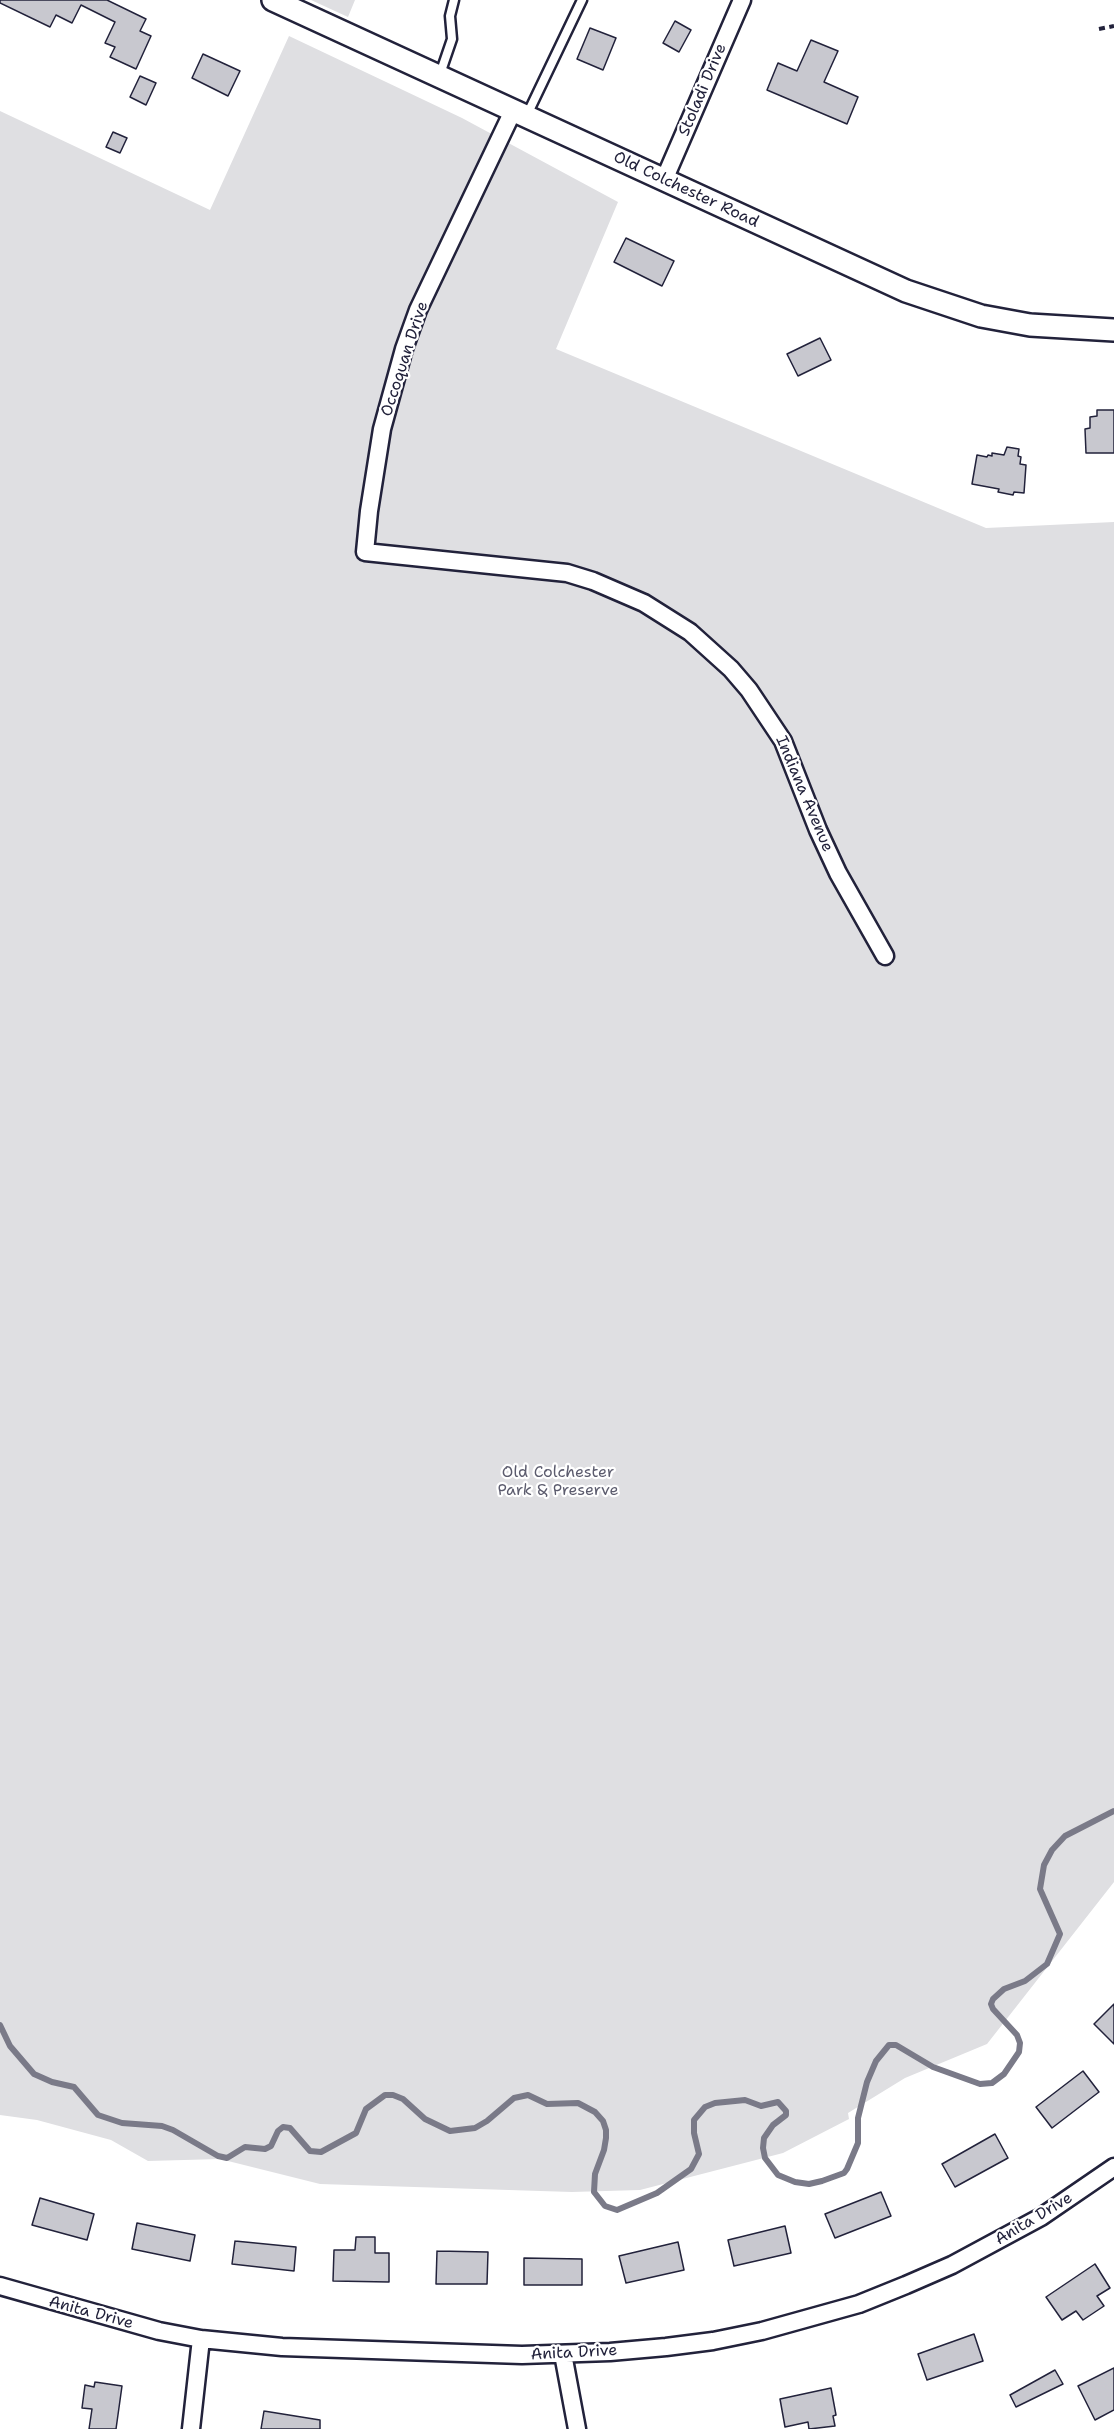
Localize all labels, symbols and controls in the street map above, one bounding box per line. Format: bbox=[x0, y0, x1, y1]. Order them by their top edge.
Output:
street label: Stoladi Drive bbox=[675, 41, 731, 139]
street label: Old Colchester Road bbox=[610, 148, 762, 232]
street label: Occoquan Drive bbox=[377, 299, 433, 419]
street label: Indiana Avenue bbox=[771, 733, 837, 855]
park label: Old Colchester Park & Preserve bbox=[497, 1463, 619, 1501]
street label: Anita Drive bbox=[992, 2188, 1076, 2250]
street label: Anita Drive bbox=[47, 2292, 135, 2334]
street label: Anita Drive bbox=[530, 2341, 618, 2365]

